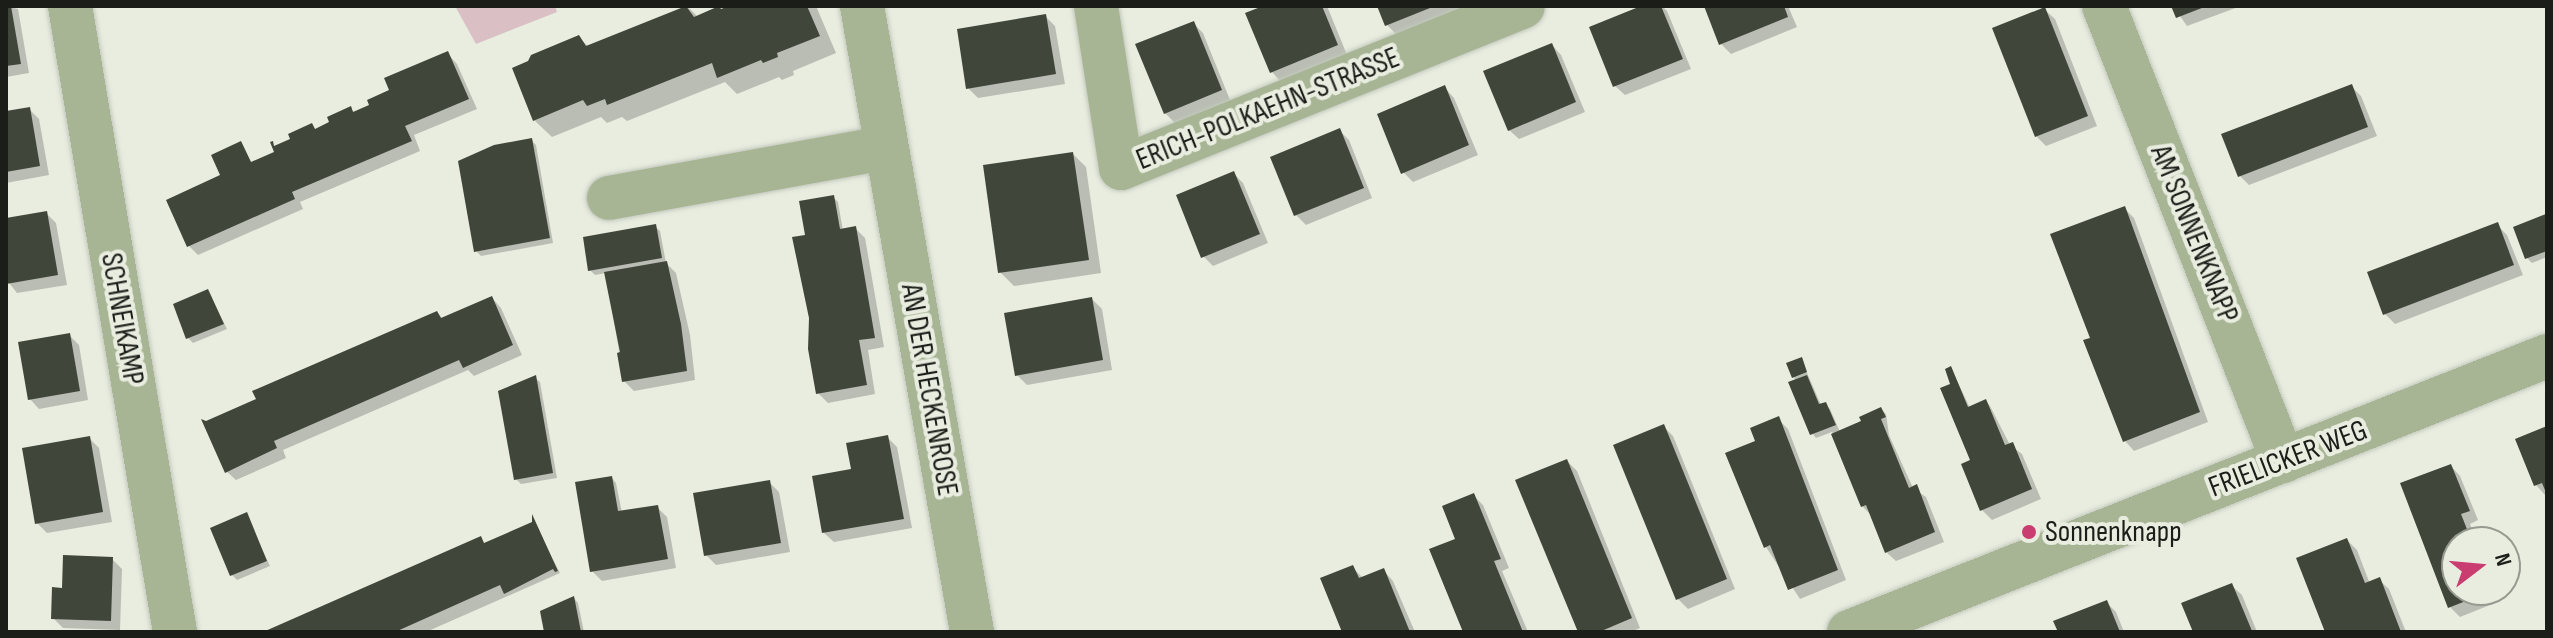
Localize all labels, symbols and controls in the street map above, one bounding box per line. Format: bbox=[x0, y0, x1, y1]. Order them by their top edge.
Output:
street label: ERICH-POLKAEHN-STRASSE bbox=[1131, 40, 1405, 178]
street label: AM SONNENKNAPP bbox=[2142, 140, 2246, 328]
street label: SCHNEIKAMP bbox=[93, 250, 151, 388]
street label: AN DER HECKENROSE bbox=[893, 281, 965, 499]
street label: FRIELICKER WEG bbox=[2204, 412, 2372, 506]
place label: Sonnenknapp bbox=[2045, 514, 2182, 550]
marker: Sonnenknapp bbox=[2020, 523, 2038, 541]
north arrow bbox=[2441, 526, 2521, 606]
text: N bbox=[2488, 550, 2517, 569]

